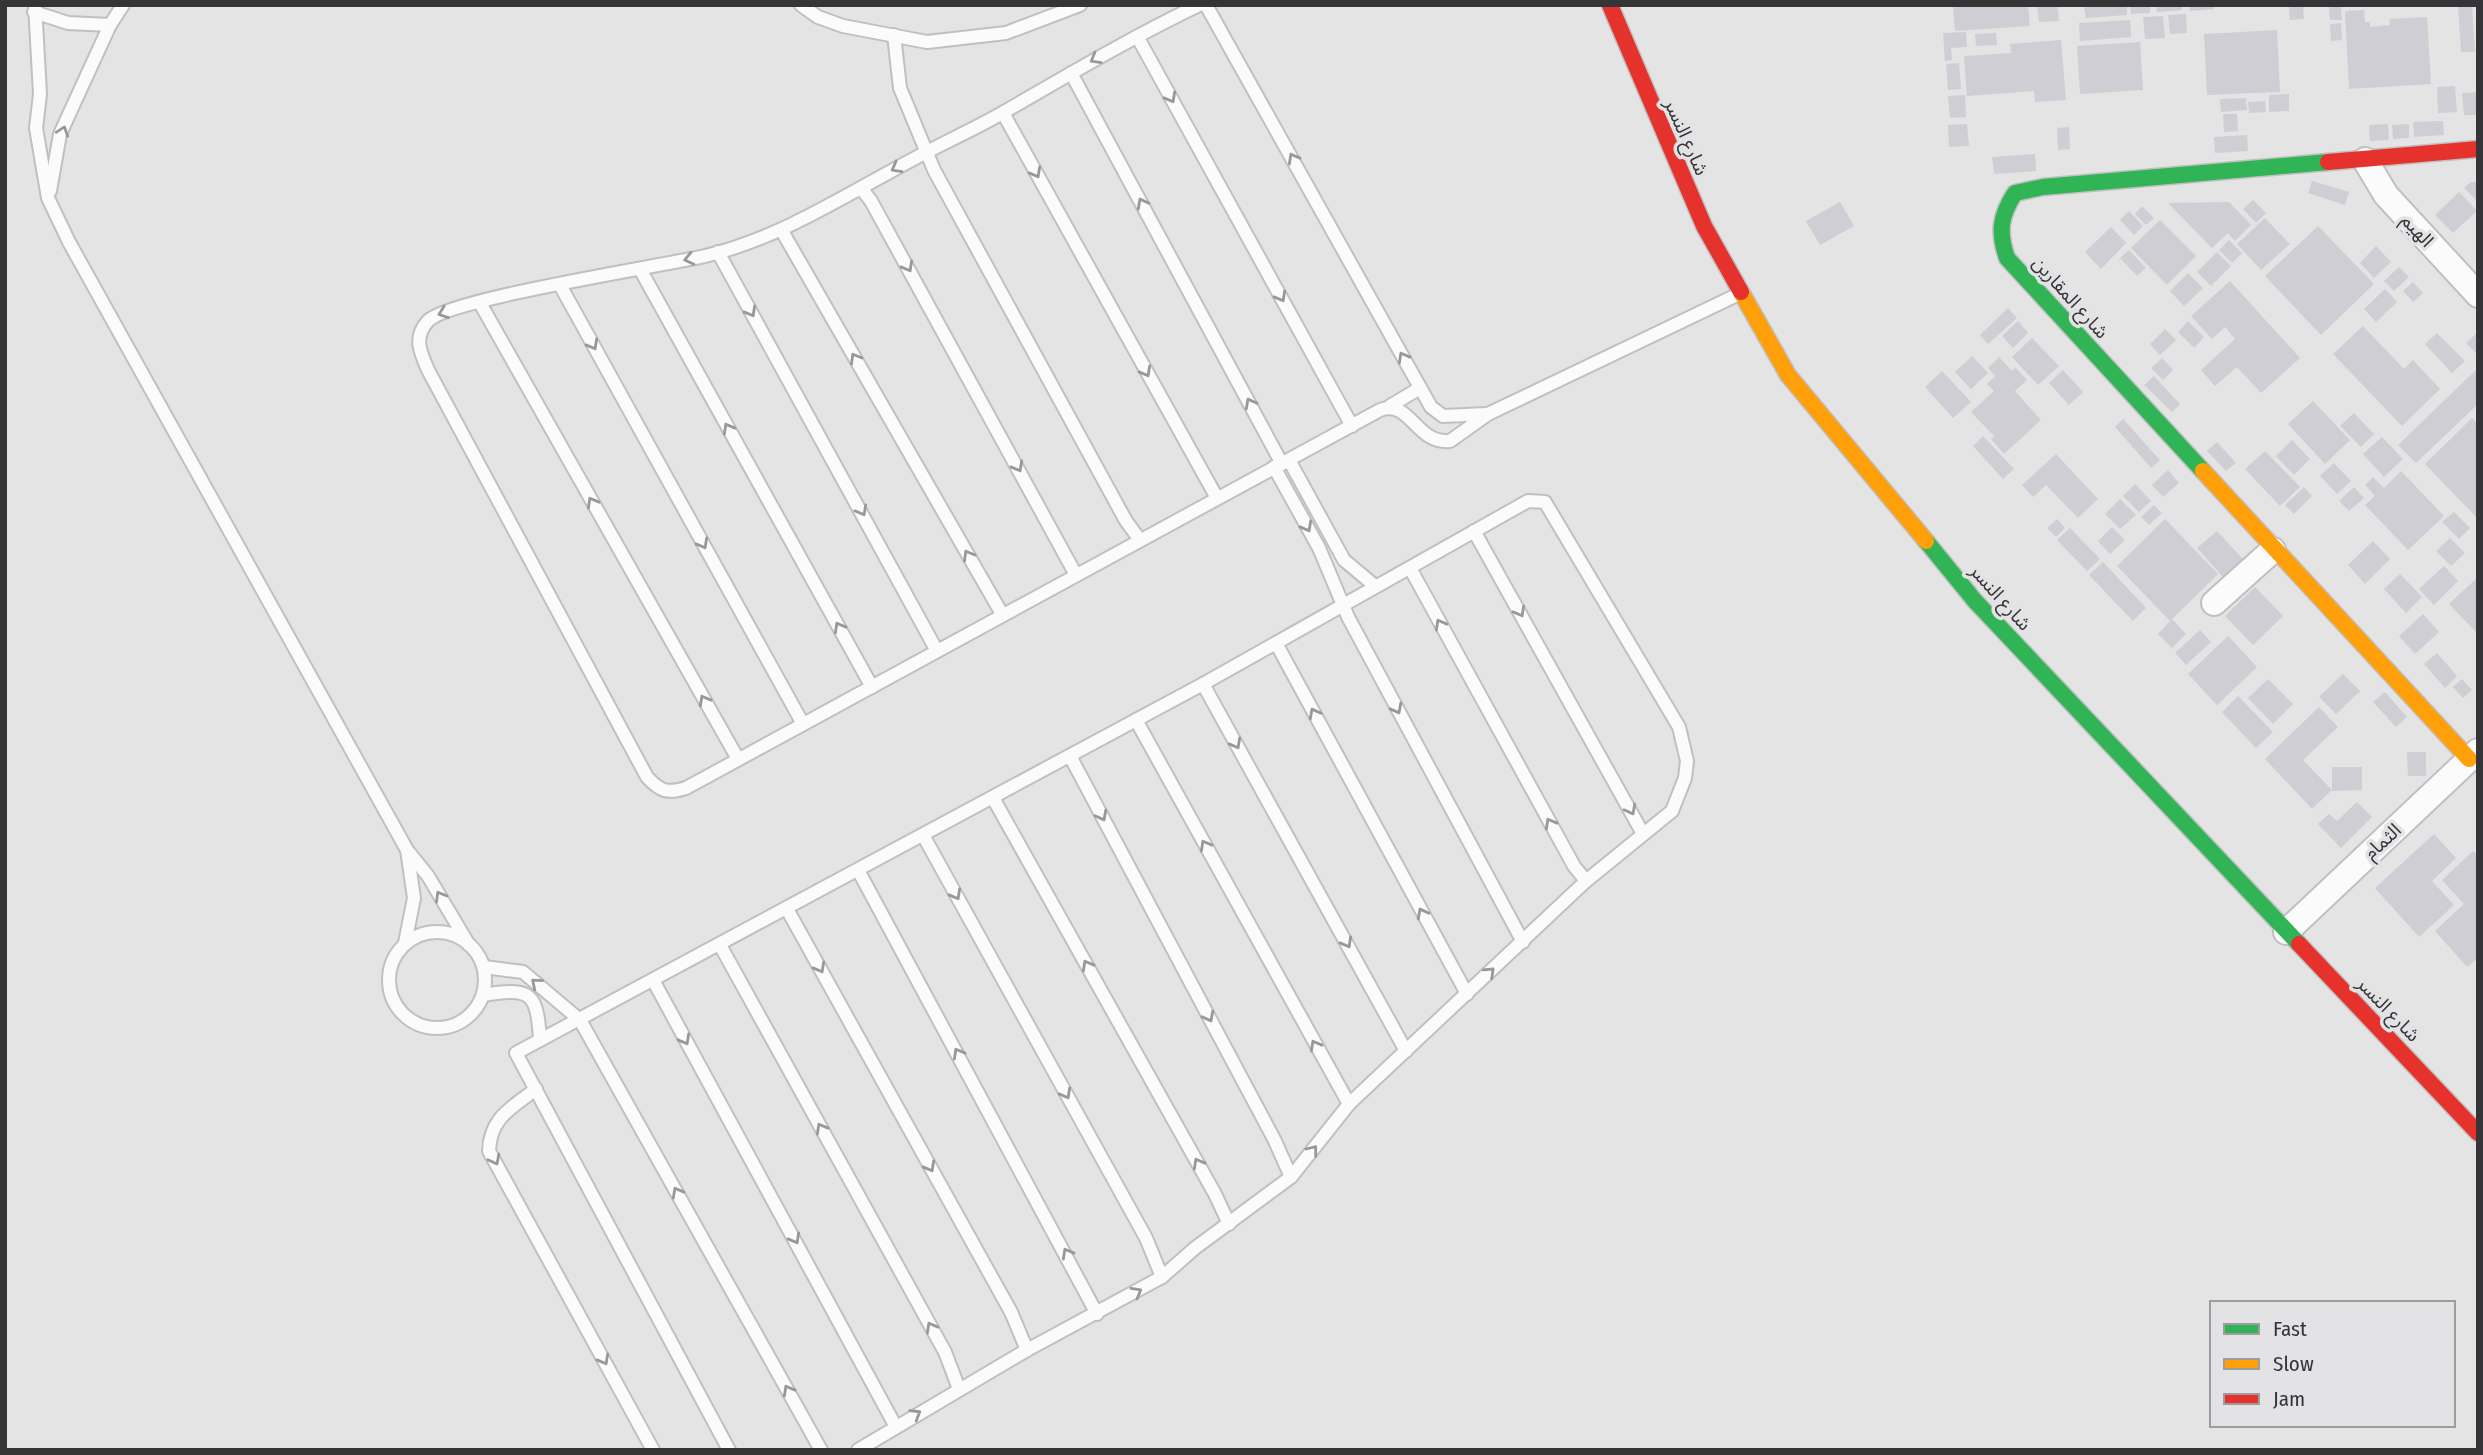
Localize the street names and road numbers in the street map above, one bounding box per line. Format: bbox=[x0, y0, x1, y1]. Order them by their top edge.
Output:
street label: شارع النسر bbox=[1657, 95, 1714, 180]
street label: الهيم bbox=[2394, 209, 2439, 254]
street label: شارع المقارين bbox=[2026, 251, 2114, 345]
street label: شارع النسر bbox=[1963, 559, 2036, 637]
street label: الثمام bbox=[2359, 819, 2408, 866]
street label: شارع النسر bbox=[2350, 971, 2425, 1048]

